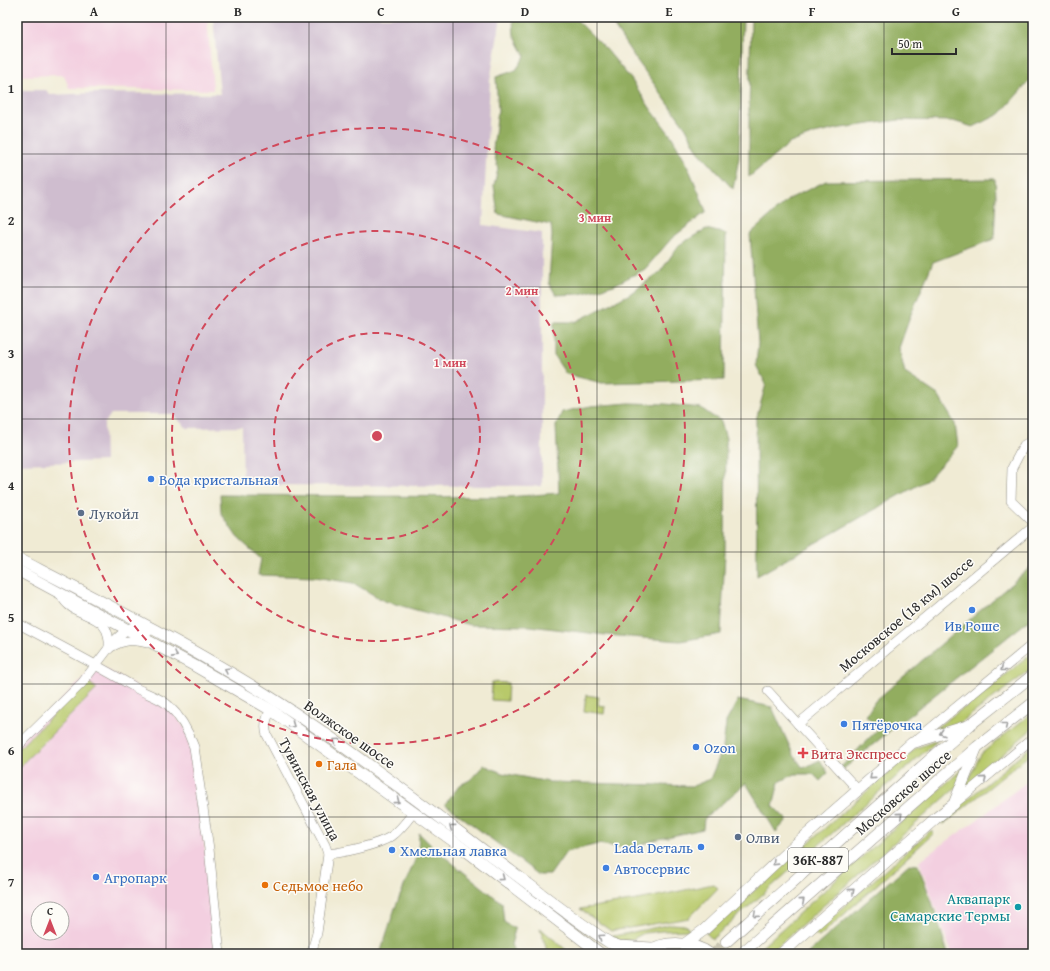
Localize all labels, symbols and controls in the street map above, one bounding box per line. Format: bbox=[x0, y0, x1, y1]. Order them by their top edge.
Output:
text: A bbox=[90, 2, 99, 21]
text: B bbox=[234, 2, 242, 21]
text: C bbox=[377, 2, 385, 21]
text: D bbox=[521, 2, 529, 21]
text: E bbox=[666, 2, 673, 21]
text: F bbox=[809, 2, 816, 21]
text: G bbox=[952, 2, 960, 21]
scale bar bbox=[892, 30, 956, 56]
text: 50 m bbox=[898, 35, 922, 52]
text: 1 bbox=[8, 79, 14, 98]
text: 3 мин bbox=[579, 209, 612, 226]
text: 2 bbox=[8, 211, 15, 230]
text: 2 мин bbox=[506, 282, 539, 299]
text: 3 bbox=[8, 344, 14, 363]
text: 1 мин bbox=[434, 354, 467, 371]
centre of rings bbox=[370, 429, 384, 443]
place label: Вода кристальная bbox=[159, 469, 279, 490]
marker: Вода кристальная bbox=[146, 474, 156, 484]
text: 4 bbox=[8, 476, 15, 495]
place label: Лукойл bbox=[89, 503, 139, 524]
marker: Лукойл bbox=[76, 508, 86, 518]
street label: Московское (18 км) шоссе bbox=[834, 551, 978, 677]
marker: Ив Роше bbox=[967, 605, 977, 615]
text: 5 bbox=[8, 608, 15, 627]
place label: Ив Роше bbox=[945, 615, 999, 636]
one-way arrow bbox=[170, 650, 178, 657]
one-way arrow bbox=[1000, 664, 1007, 671]
one-way arrow bbox=[224, 668, 231, 675]
street label: Волжское шоссе bbox=[300, 695, 400, 773]
place label: Пятёрочка bbox=[852, 714, 923, 735]
marker: Пятёрочка bbox=[839, 719, 849, 729]
one-way arrow bbox=[288, 720, 295, 727]
one-way arrow bbox=[1001, 723, 1008, 730]
one-way arrow bbox=[938, 729, 945, 737]
street label: Тувинская улица bbox=[274, 734, 346, 845]
place label: Ozon bbox=[704, 737, 736, 758]
one-way arrow bbox=[333, 738, 340, 746]
text: 6 bbox=[8, 741, 15, 760]
marker: Ozon bbox=[691, 742, 701, 752]
place label: Вита Экспресс bbox=[811, 743, 906, 764]
street label: Московское шоссе bbox=[851, 744, 955, 840]
marker: Вита Экспресс bbox=[798, 748, 808, 758]
place label: Гала bbox=[327, 754, 358, 775]
marker: Гала bbox=[314, 759, 324, 769]
one-way arrow bbox=[870, 773, 877, 780]
one-way arrow bbox=[979, 777, 987, 784]
one-way arrow bbox=[393, 797, 400, 804]
one-way arrow bbox=[895, 813, 902, 820]
one-way arrow bbox=[449, 824, 456, 831]
place label: Олви bbox=[746, 827, 780, 848]
marker: Олви bbox=[733, 832, 743, 842]
place label: Lada Dеталь bbox=[614, 837, 693, 858]
place label: Хмельная лавка bbox=[400, 840, 508, 861]
marker: Lada Dеталь bbox=[696, 842, 706, 852]
marker: Хмельная лавка bbox=[387, 845, 397, 855]
road number: 36К-887 bbox=[788, 848, 848, 872]
place label: Автосервис bbox=[614, 858, 690, 879]
one-way arrow bbox=[772, 859, 780, 866]
marker: Автосервис bbox=[601, 863, 611, 873]
place label: Агропарк bbox=[104, 867, 167, 888]
marker: Агропарк bbox=[91, 872, 101, 882]
text: 7 bbox=[8, 873, 15, 892]
one-way arrow bbox=[498, 874, 505, 881]
place label: Седьмое небо bbox=[273, 875, 364, 896]
marker: Седьмое небо bbox=[260, 880, 270, 890]
place label: Аквапарк Самарские Термы bbox=[890, 888, 1010, 926]
one-way arrow bbox=[848, 889, 855, 896]
one-way arrow bbox=[797, 898, 805, 905]
north arrow bbox=[30, 901, 70, 941]
marker: Аквапарк Самарские Термы bbox=[1013, 902, 1023, 912]
text: С bbox=[47, 903, 53, 919]
one-way arrow bbox=[753, 911, 761, 918]
one-way arrow bbox=[599, 935, 606, 942]

